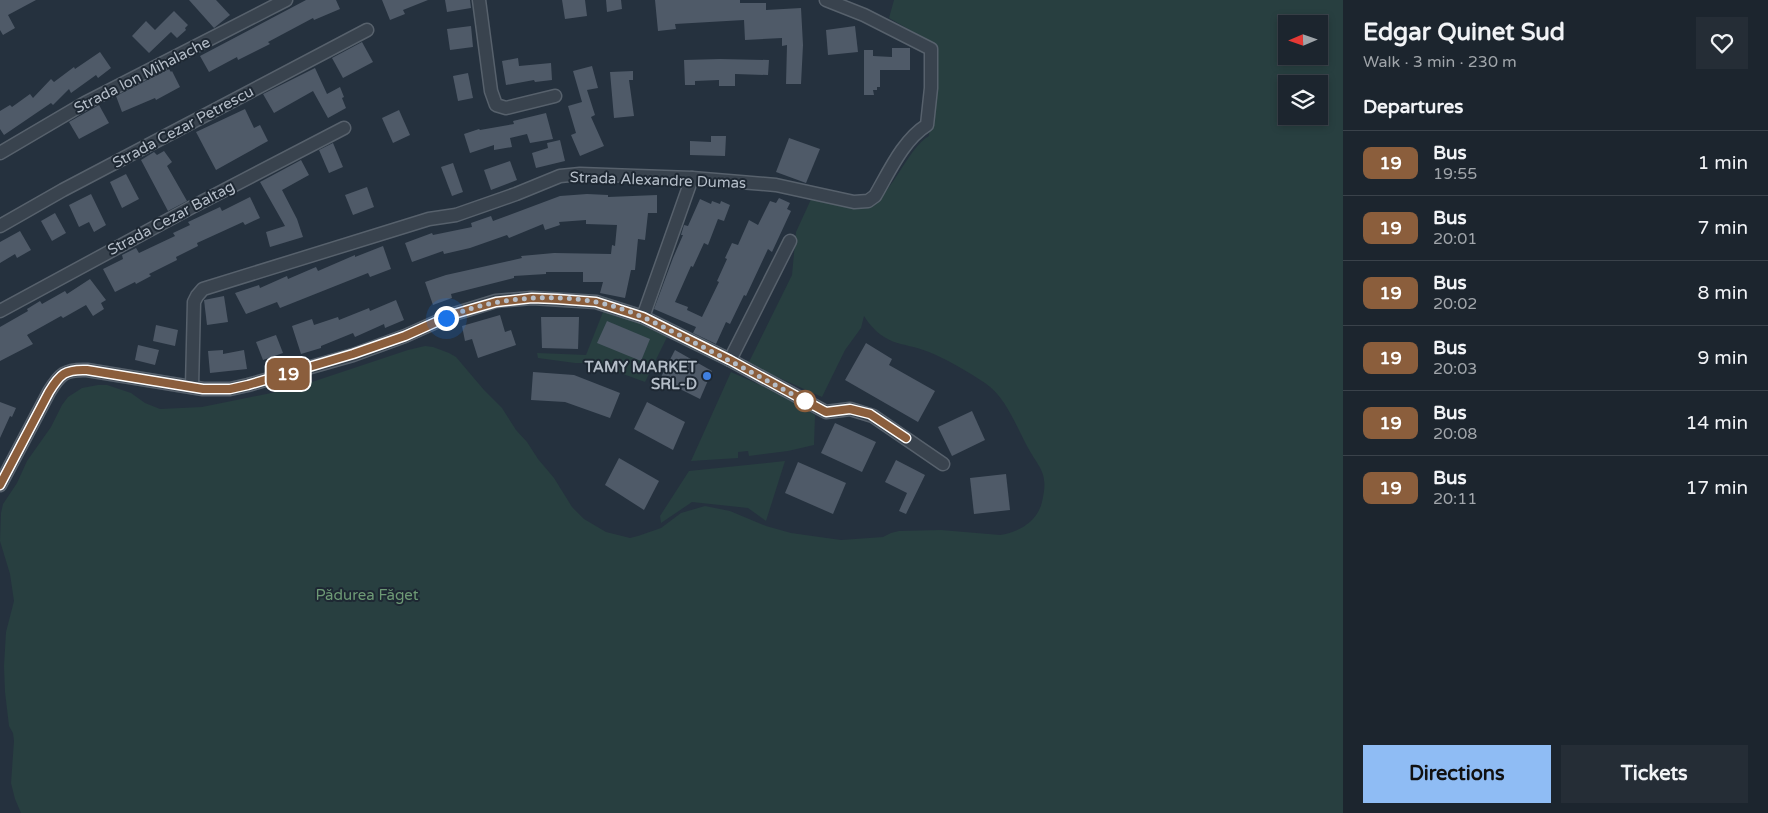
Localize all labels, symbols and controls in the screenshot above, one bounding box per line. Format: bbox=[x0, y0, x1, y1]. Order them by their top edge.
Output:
north arrow bbox=[1278, 15, 1328, 65]
map controls bbox=[1278, 15, 1328, 125]
button: heart bbox=[1696, 17, 1748, 69]
text: Edgar Quinet Sud bbox=[1363, 18, 1565, 47]
street label: Strada Ion Mihalache bbox=[71, 33, 213, 117]
text: Walk · 3 min · 230 m bbox=[1363, 52, 1517, 72]
button: layers bbox=[1278, 75, 1328, 125]
street label: Strada Cezar Petrescu bbox=[109, 82, 257, 172]
text: Departures bbox=[1363, 96, 1463, 118]
text: Bus bbox=[1433, 142, 1467, 164]
text: 19 bbox=[1379, 152, 1402, 174]
text: 1 min bbox=[1697, 152, 1748, 174]
text: 19:55 bbox=[1433, 164, 1477, 184]
street label: Strada Alexandre Dumas bbox=[569, 168, 747, 192]
street label: Strada Cezar Baltag bbox=[105, 177, 237, 259]
text: Bus bbox=[1433, 207, 1467, 229]
text: 19 bbox=[1379, 217, 1402, 239]
text: 7 min bbox=[1697, 217, 1748, 239]
text: 20:01 bbox=[1433, 229, 1477, 249]
text: Bus bbox=[1433, 272, 1467, 294]
text: 19 bbox=[1379, 282, 1402, 304]
text: 8 min bbox=[1697, 282, 1748, 304]
text: 20:02 bbox=[1433, 294, 1477, 314]
your location bbox=[434, 306, 459, 331]
text: Bus bbox=[1433, 337, 1467, 359]
text: 19 bbox=[1379, 347, 1402, 369]
text: 9 min bbox=[1697, 347, 1748, 369]
line badge: 19 bbox=[266, 358, 310, 390]
place label: TAMY MARKET SRL-D bbox=[584, 358, 698, 393]
text: 20:03 bbox=[1433, 359, 1477, 379]
text: 19 bbox=[277, 363, 299, 385]
marker: TAMY MARKET SRL-D bbox=[701, 370, 713, 382]
unlabelled marker bbox=[794, 390, 816, 412]
text: Bus bbox=[1433, 402, 1467, 424]
text: 19 bbox=[1379, 412, 1402, 434]
text: 14 min bbox=[1685, 412, 1748, 434]
text: 20:08 bbox=[1433, 424, 1477, 444]
text: Bus bbox=[1433, 467, 1467, 489]
text: 19 bbox=[1379, 477, 1402, 499]
text: 17 min bbox=[1685, 477, 1748, 499]
text: 20:11 bbox=[1433, 489, 1477, 509]
park label: Pădurea Făget bbox=[315, 586, 419, 604]
button: Directions bbox=[1363, 745, 1551, 803]
button: Tickets bbox=[1561, 745, 1748, 803]

